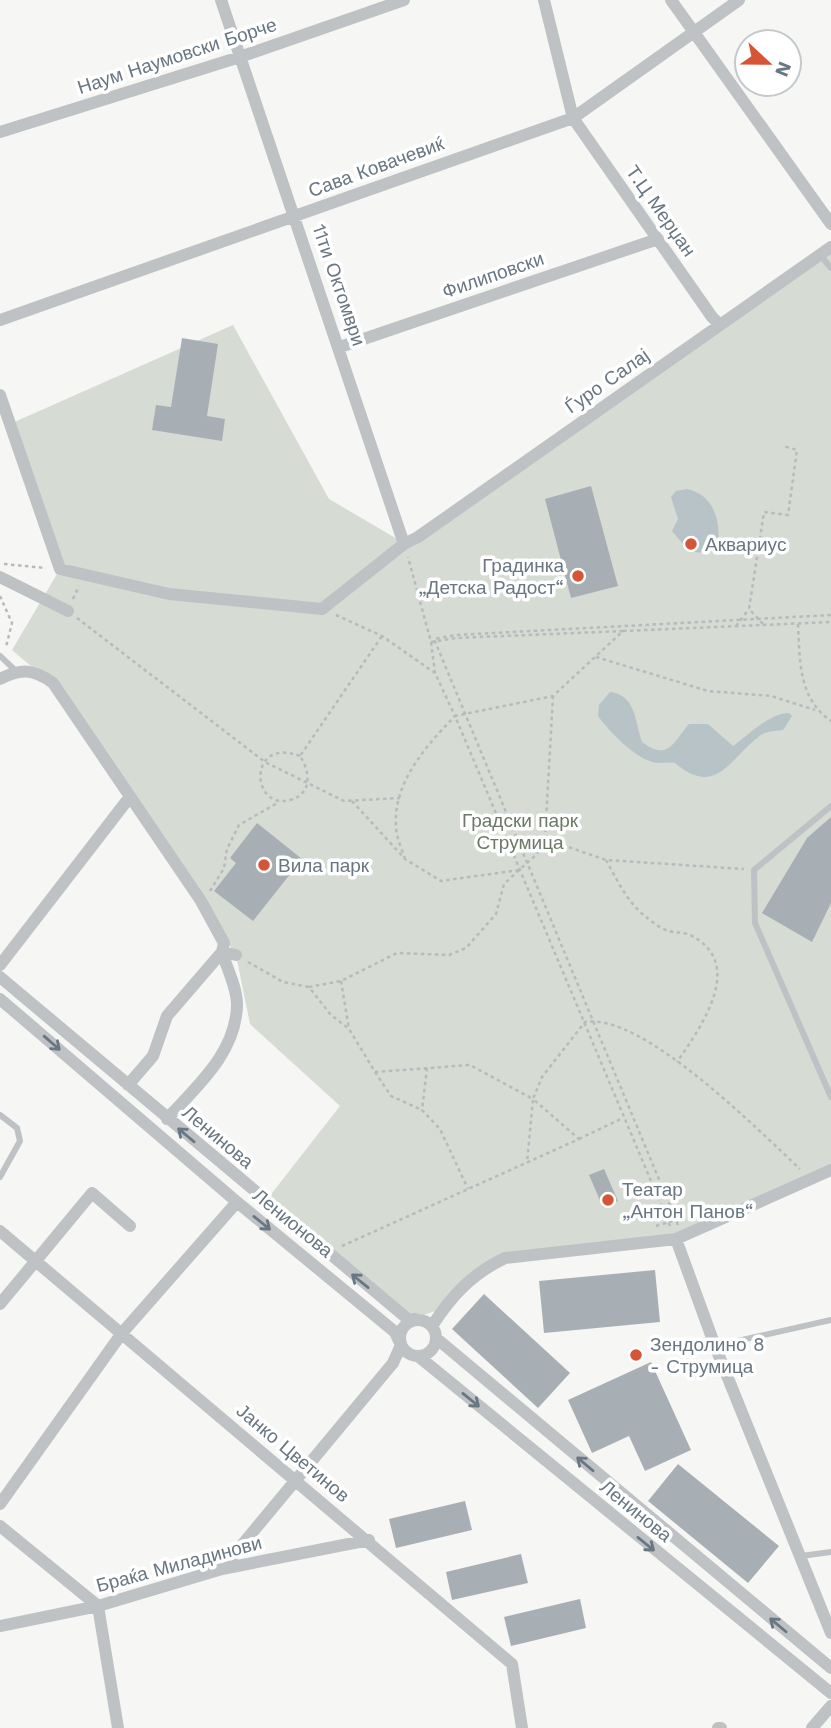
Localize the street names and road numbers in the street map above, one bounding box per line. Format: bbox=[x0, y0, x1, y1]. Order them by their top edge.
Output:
street label: Наум Наумовски Борче bbox=[74, 13, 280, 99]
street label: Сава Ковачевиќ bbox=[305, 132, 448, 202]
street label: Т.Ц Мерџан bbox=[621, 161, 701, 261]
street label: 11ти Октомври bbox=[307, 221, 371, 349]
street label: Филиповски bbox=[439, 247, 547, 303]
street label: Ѓуро Салај bbox=[560, 344, 654, 418]
street label: Ленинова bbox=[178, 1101, 259, 1174]
street label: Ленионова bbox=[248, 1184, 338, 1262]
street label: Јанко Цветинов bbox=[232, 1399, 354, 1507]
street label: Ленинова bbox=[595, 1475, 677, 1547]
street label: Браќа Миладинови bbox=[94, 1531, 264, 1597]

